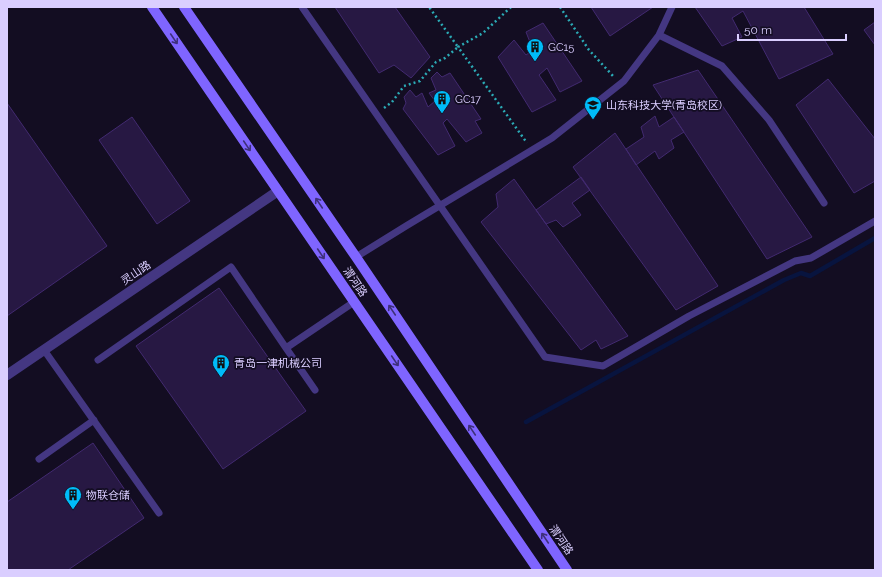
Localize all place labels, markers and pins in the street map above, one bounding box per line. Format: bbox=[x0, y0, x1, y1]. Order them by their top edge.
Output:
building icon: GC15 bbox=[525, 37, 545, 62]
place label: GC15 bbox=[548, 41, 574, 54]
building icon: GC17 bbox=[432, 89, 452, 114]
place label: GC17 bbox=[455, 93, 481, 106]
school or university icon: 山东科技大学(青岛校区) bbox=[583, 95, 603, 120]
place label: 山东科技大学(青岛校区) bbox=[606, 99, 722, 112]
building icon: 青岛一津机械公司 bbox=[211, 353, 231, 378]
place label: 青岛一津机械公司 bbox=[234, 357, 322, 370]
building icon: 物联仓储 bbox=[63, 485, 83, 510]
place label: 物联仓储 bbox=[86, 489, 130, 502]

